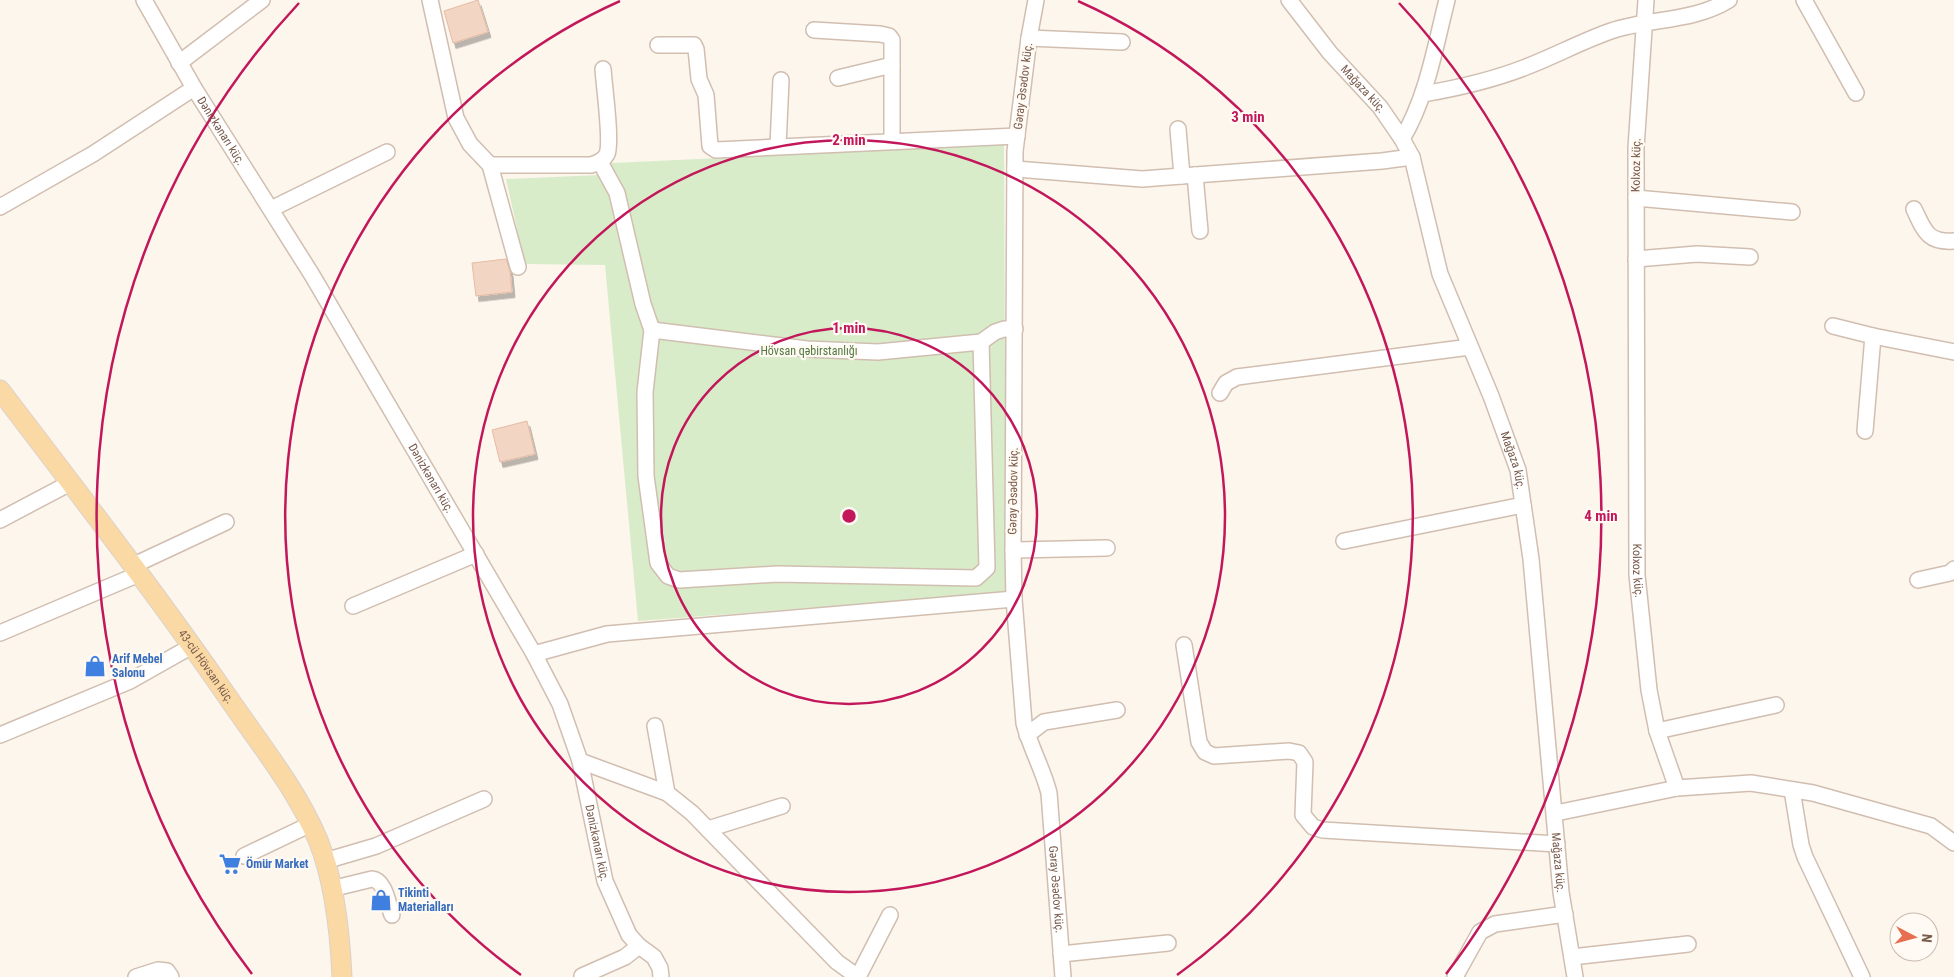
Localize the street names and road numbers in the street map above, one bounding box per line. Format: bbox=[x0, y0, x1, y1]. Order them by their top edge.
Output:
street label: Gəray Əsədov küç. bbox=[1011, 42, 1035, 130]
street label: Mağaza küç. bbox=[1338, 62, 1389, 116]
street label: Dənizkənarı küç. bbox=[194, 94, 248, 168]
street label: Kolxoz küç. bbox=[1629, 138, 1643, 192]
street label: Mağaza küç. bbox=[1498, 430, 1528, 491]
street label: Dənizkənarı küç. bbox=[405, 441, 457, 516]
street label: Gəray Əsədov küç. bbox=[1005, 447, 1021, 535]
street label: Kolxoz küç. bbox=[1630, 544, 1646, 598]
street label: 43-cü Hövsan küç. bbox=[175, 627, 237, 706]
street label: Dənizkənarı küç. bbox=[582, 803, 612, 883]
street label: Mağaza küç. bbox=[1549, 832, 1568, 893]
street label: Gəray Əsədov küç. bbox=[1046, 845, 1067, 934]

